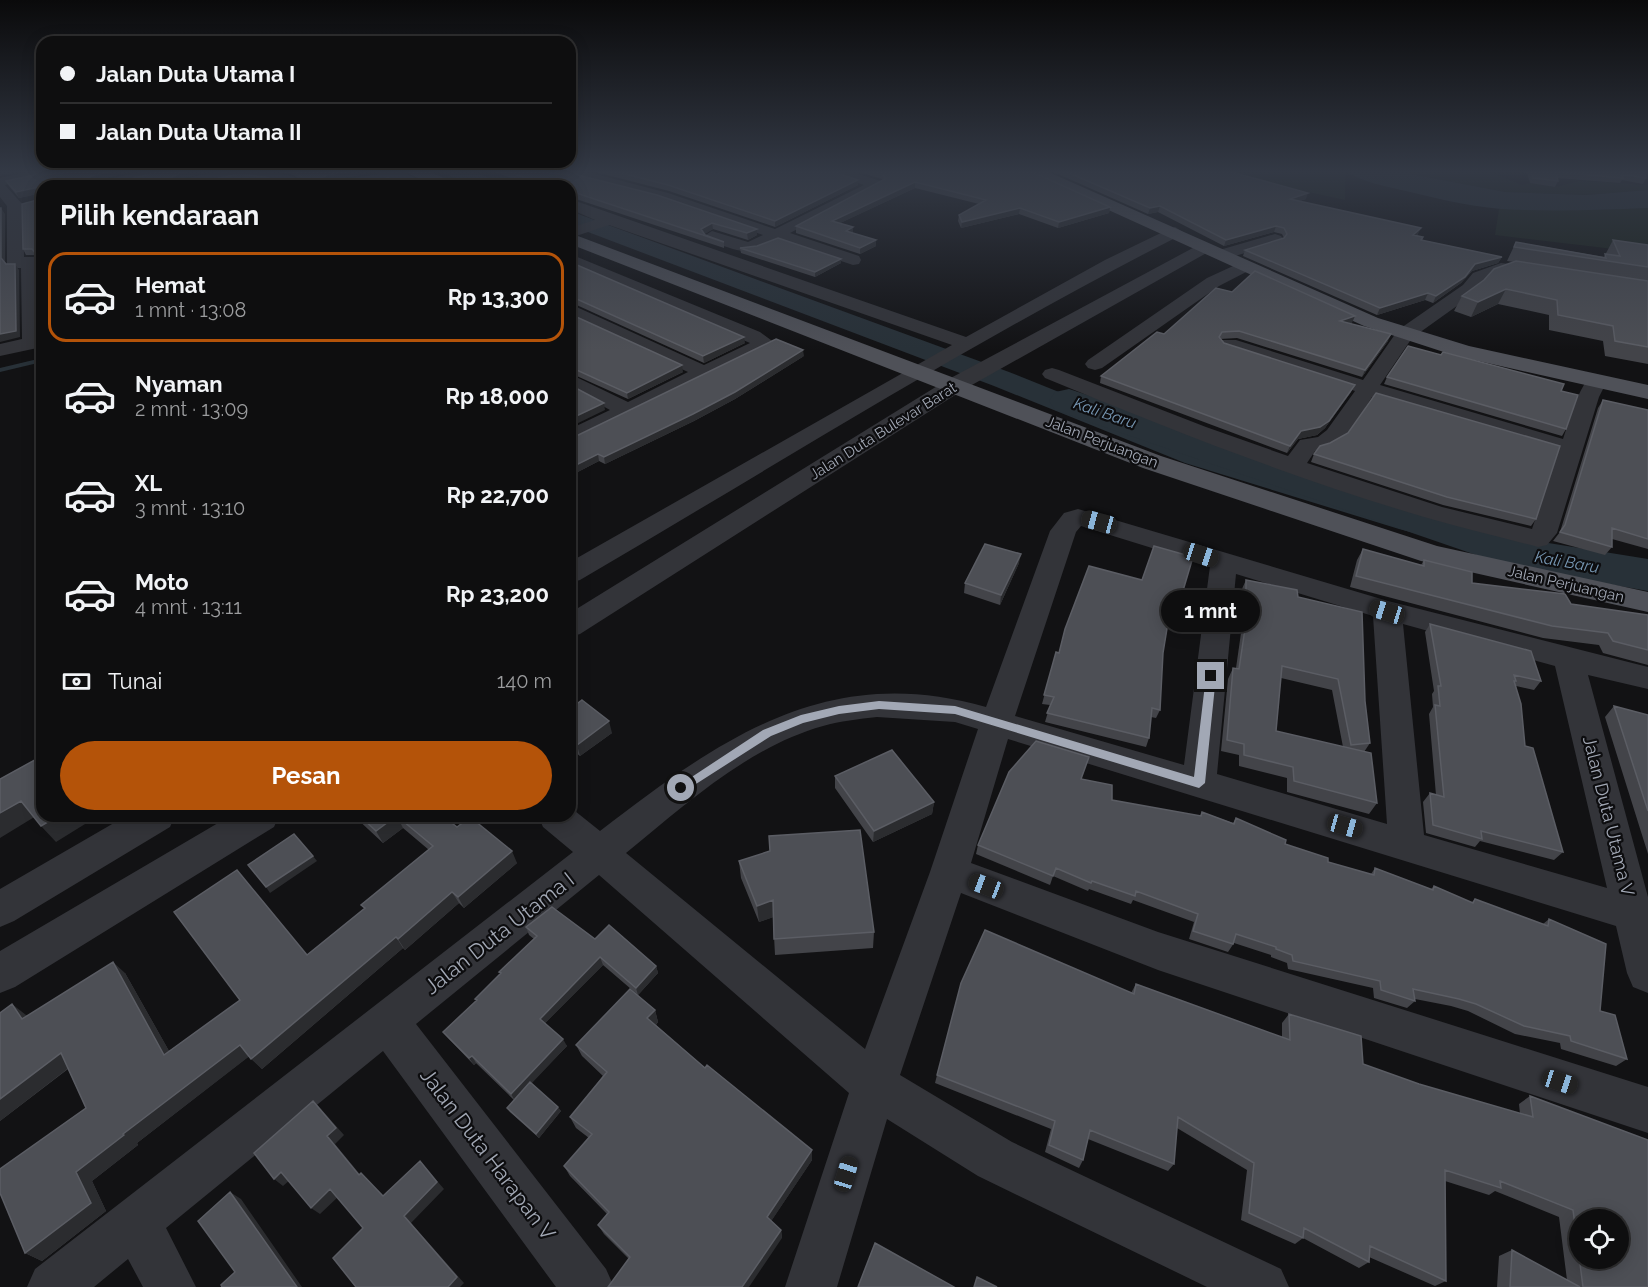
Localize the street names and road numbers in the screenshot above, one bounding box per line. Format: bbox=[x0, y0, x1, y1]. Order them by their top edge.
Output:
street label: Jalan Duta Bulevar Barat bbox=[806, 378, 960, 484]
street label: Jalan Perjuangan bbox=[1043, 412, 1161, 472]
street label: Jalan Perjuangan bbox=[1506, 562, 1626, 606]
street label: Jalan Duta Utama V bbox=[1579, 734, 1639, 898]
street label: Jalan Duta Utama I bbox=[419, 867, 579, 999]
street label: Jalan Duta Harapan V bbox=[415, 1063, 561, 1245]

